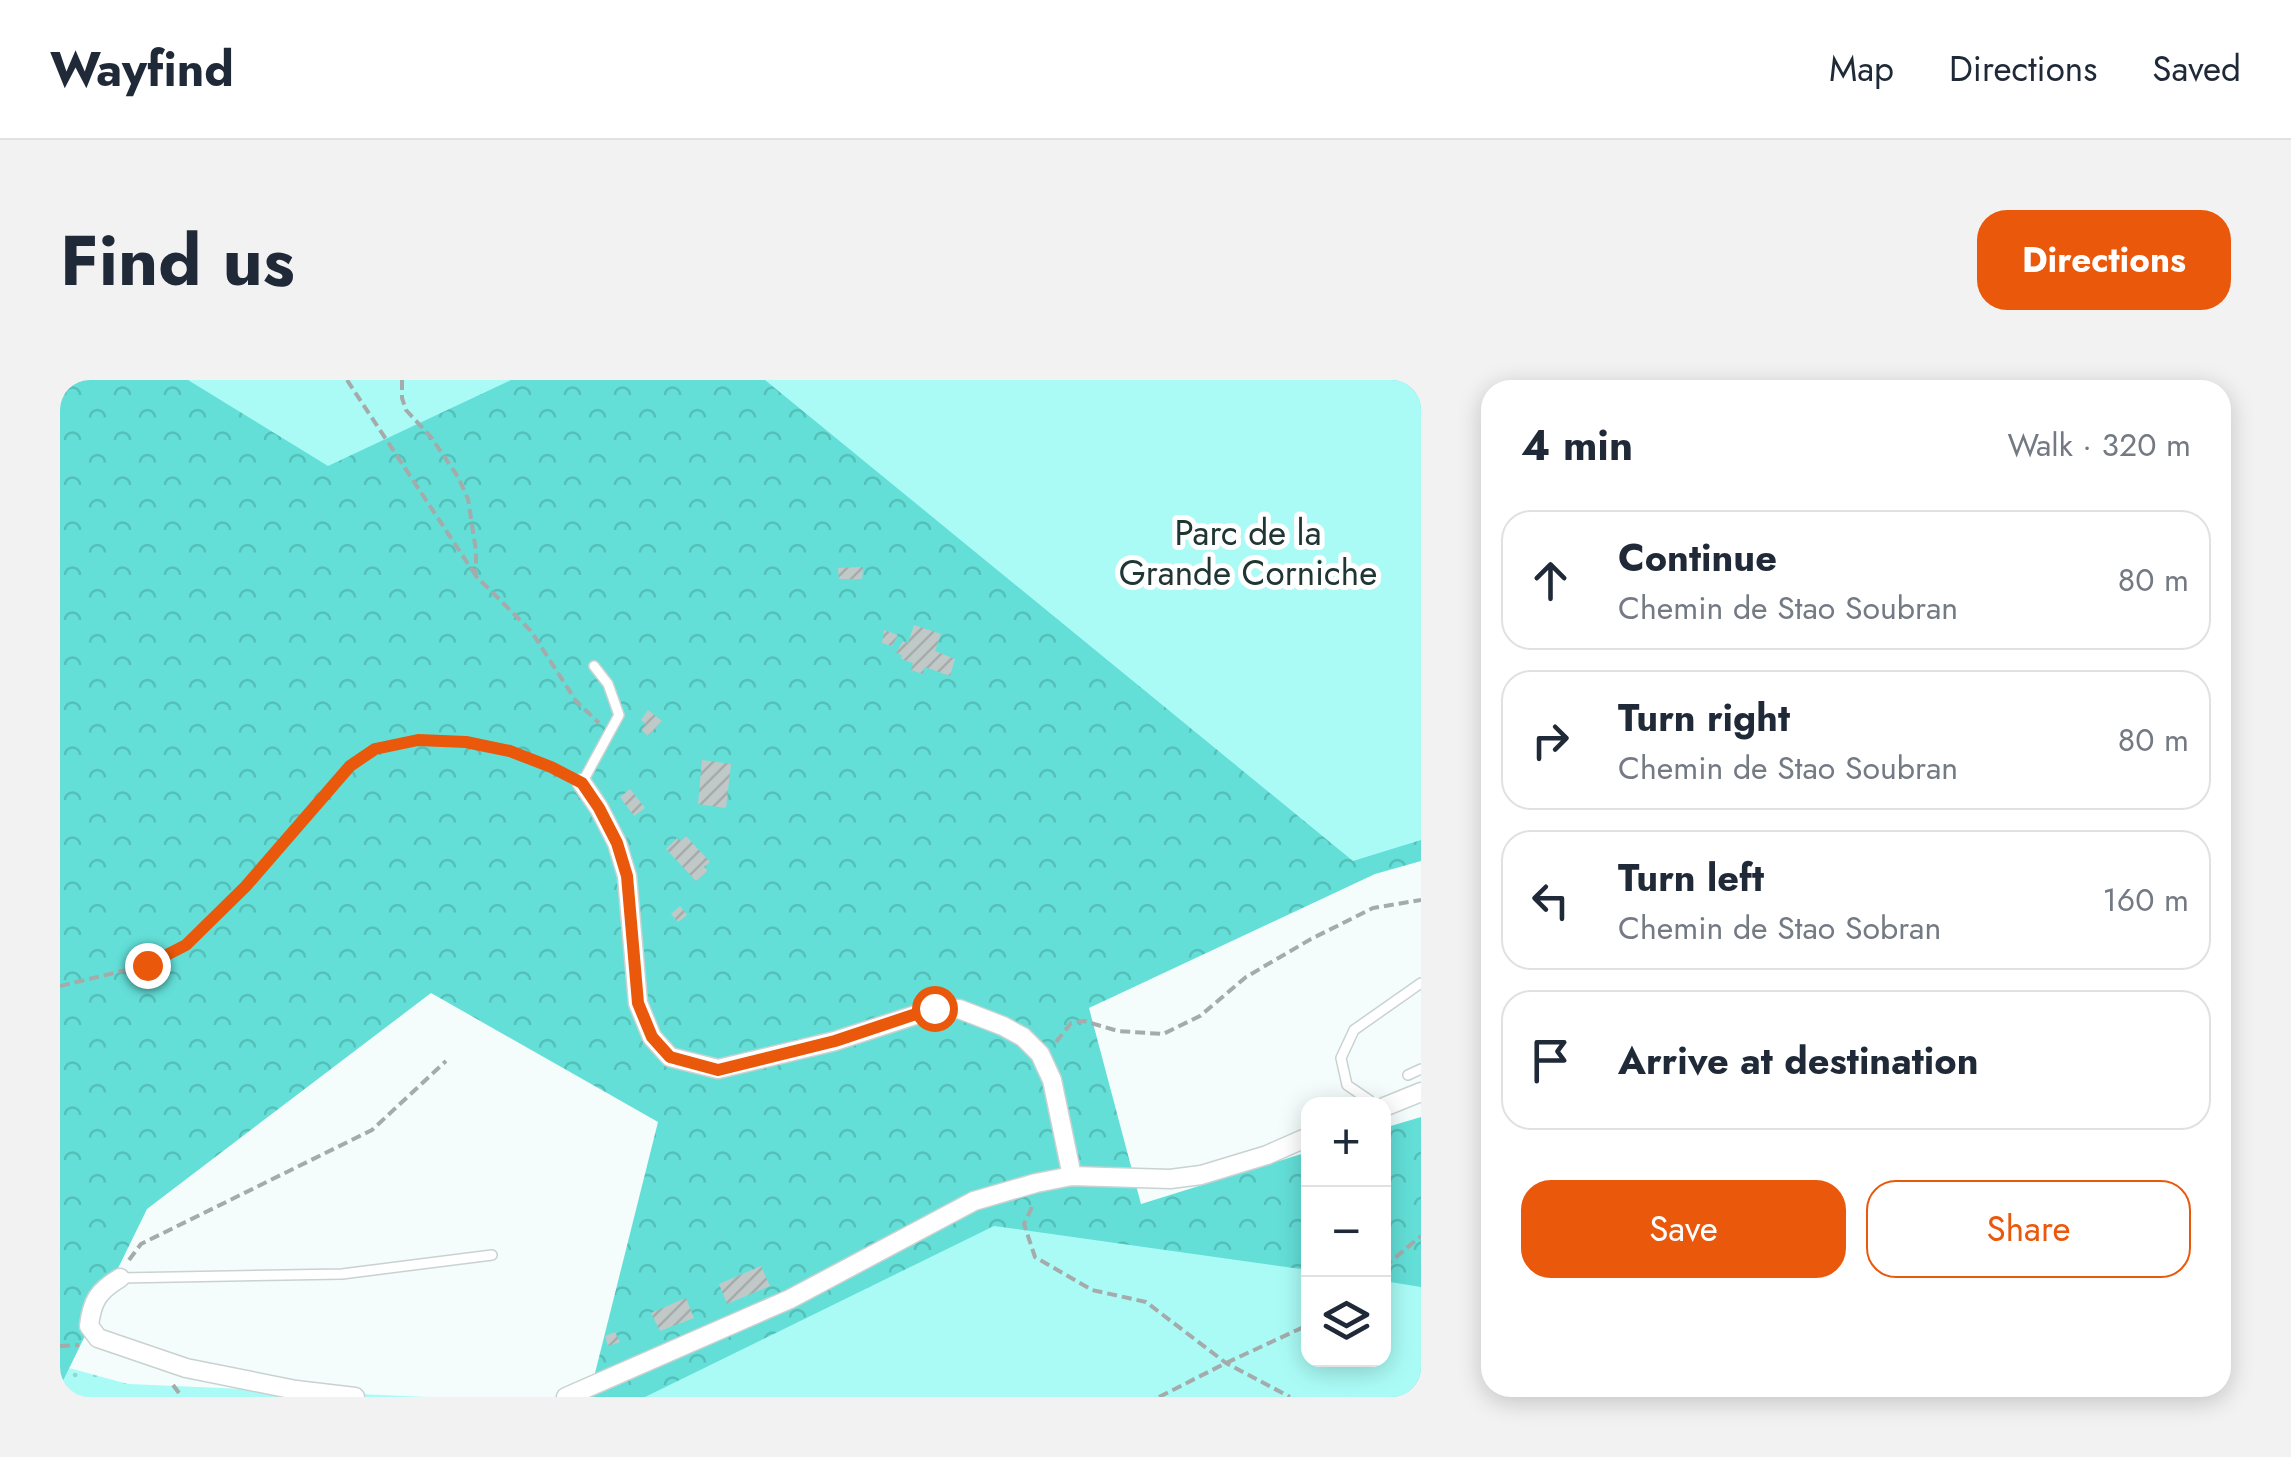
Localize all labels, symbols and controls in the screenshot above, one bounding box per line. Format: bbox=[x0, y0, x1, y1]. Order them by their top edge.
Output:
text: Wayfind bbox=[50, 35, 234, 104]
text: Map bbox=[1829, 44, 1894, 94]
text: Directions bbox=[1949, 44, 2097, 94]
text: Saved bbox=[2152, 44, 2241, 94]
text: Find us bbox=[60, 210, 295, 311]
button: Directions bbox=[1977, 210, 2231, 310]
text: 4 min bbox=[1521, 415, 1633, 476]
text: Walk · 320 m bbox=[2007, 422, 2191, 468]
park label: Parc de la Grande Corniche bbox=[1119, 508, 1377, 598]
text: Continue bbox=[1618, 530, 1777, 585]
icon: ahead bbox=[1523, 553, 1578, 608]
text: 80 m bbox=[2118, 557, 2189, 603]
text: Chemin de Stao Soubran bbox=[1618, 585, 1958, 631]
text: Turn right bbox=[1618, 690, 1790, 745]
icon: right bbox=[1523, 713, 1578, 768]
text: 80 m bbox=[2118, 717, 2189, 763]
text: Chemin de Stao Soubran bbox=[1618, 745, 1958, 791]
text: Turn left bbox=[1618, 850, 1764, 905]
icon: left bbox=[1523, 873, 1578, 928]
text: 160 m bbox=[2102, 877, 2189, 923]
text: Chemin de Stao Sobran bbox=[1618, 905, 1941, 951]
route end bbox=[125, 943, 171, 989]
route start bbox=[912, 986, 958, 1032]
icon: arrive bbox=[1523, 1033, 1578, 1088]
text: Arrive at destination bbox=[1618, 1033, 1979, 1088]
map controls bbox=[1301, 1097, 1391, 1367]
button: + bbox=[1301, 1097, 1391, 1187]
button: Save bbox=[1521, 1180, 1846, 1278]
button: Share bbox=[1866, 1180, 2191, 1278]
button: − bbox=[1301, 1187, 1391, 1277]
button: layers bbox=[1301, 1277, 1391, 1367]

